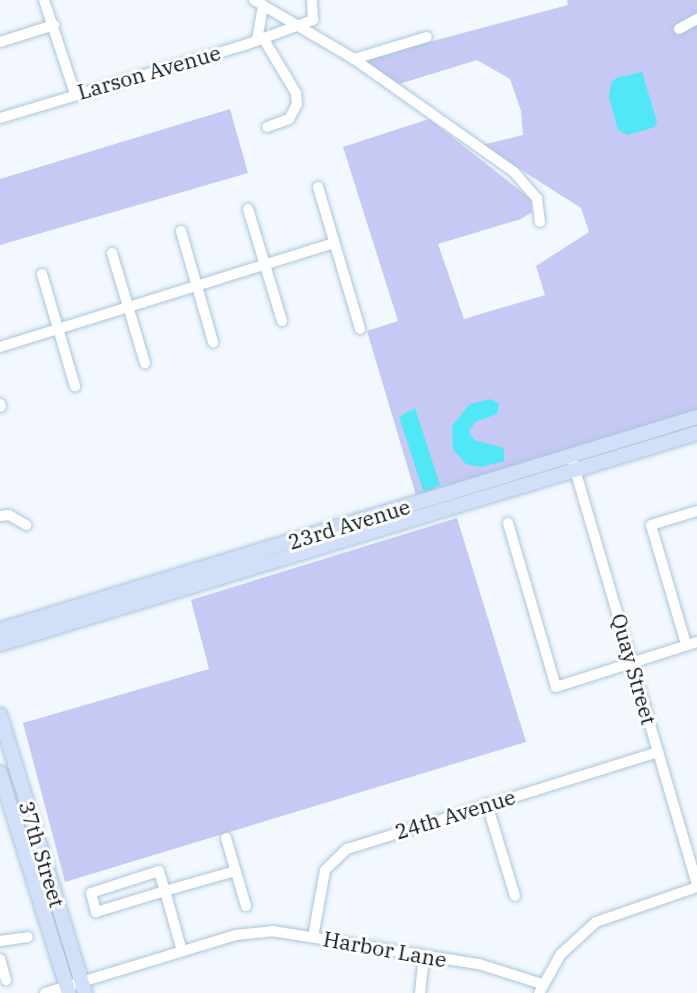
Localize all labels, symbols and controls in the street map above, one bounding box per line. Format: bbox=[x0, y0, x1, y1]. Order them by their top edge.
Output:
street label: Larson Avenue bbox=[75, 40, 223, 104]
street label: 23rd Avenue bbox=[285, 494, 413, 554]
street label: Quay Street bbox=[606, 611, 662, 727]
street label: 24th Avenue bbox=[392, 784, 518, 844]
street label: 37th Street bbox=[14, 798, 70, 910]
street label: Harbor Lane bbox=[321, 926, 449, 972]

